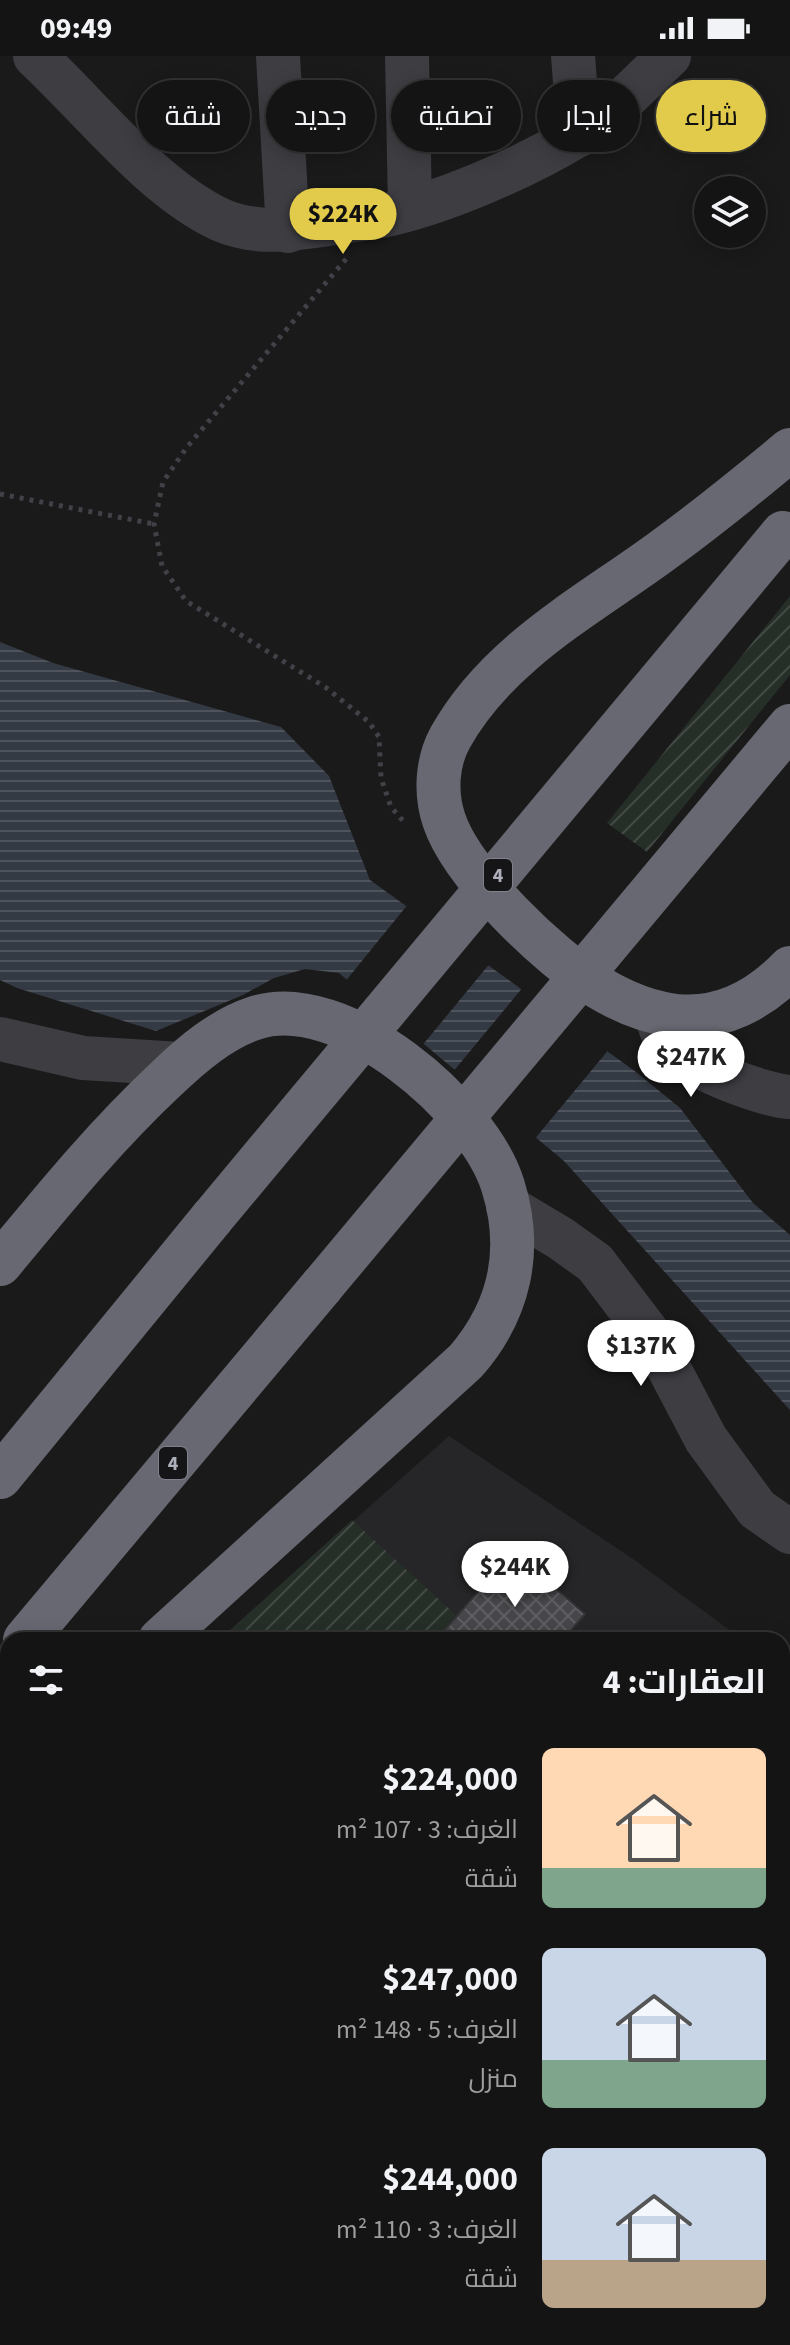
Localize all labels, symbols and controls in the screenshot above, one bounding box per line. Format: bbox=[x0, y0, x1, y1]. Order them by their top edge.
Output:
text: 09:49 bbox=[40, 7, 112, 50]
chip: شقة bbox=[137, 80, 250, 152]
chip: جديد bbox=[266, 80, 375, 152]
chip: تصفية bbox=[391, 80, 521, 152]
chip: إيجار bbox=[537, 80, 640, 152]
chip: شراء bbox=[656, 80, 766, 152]
map controls bbox=[694, 176, 766, 248]
button: layers bbox=[694, 176, 766, 248]
pin: $224K bbox=[287, 188, 399, 256]
text: $224K bbox=[308, 195, 378, 232]
road number: 4 bbox=[484, 859, 512, 891]
pin: $247K bbox=[635, 1031, 747, 1099]
text: $247K bbox=[656, 1038, 726, 1075]
pin: $137K bbox=[585, 1320, 697, 1388]
text: $137K bbox=[606, 1327, 676, 1364]
road number: 4 bbox=[159, 1447, 187, 1479]
pin: $244K bbox=[459, 1541, 571, 1609]
text: $244K bbox=[480, 1548, 550, 1585]
icon: filters bbox=[24, 1658, 68, 1702]
text: العقارات: 4 bbox=[603, 1658, 766, 1707]
text: $224,000 bbox=[382, 1755, 518, 1804]
icon: home bbox=[606, 1780, 702, 1876]
text: الغرف: 3 · 107 m² bbox=[336, 1811, 518, 1848]
text: شقة bbox=[465, 1860, 518, 1897]
text: $247,000 bbox=[382, 1955, 518, 2004]
icon: home bbox=[606, 1980, 702, 2076]
text: الغرف: 5 · 148 m² bbox=[336, 2011, 518, 2048]
text: منزل bbox=[469, 2060, 518, 2097]
text: $244,000 bbox=[382, 2155, 518, 2204]
icon: home bbox=[606, 2180, 702, 2276]
text: الغرف: 3 · 110 m² bbox=[336, 2211, 518, 2248]
text: شقة bbox=[465, 2260, 518, 2297]

